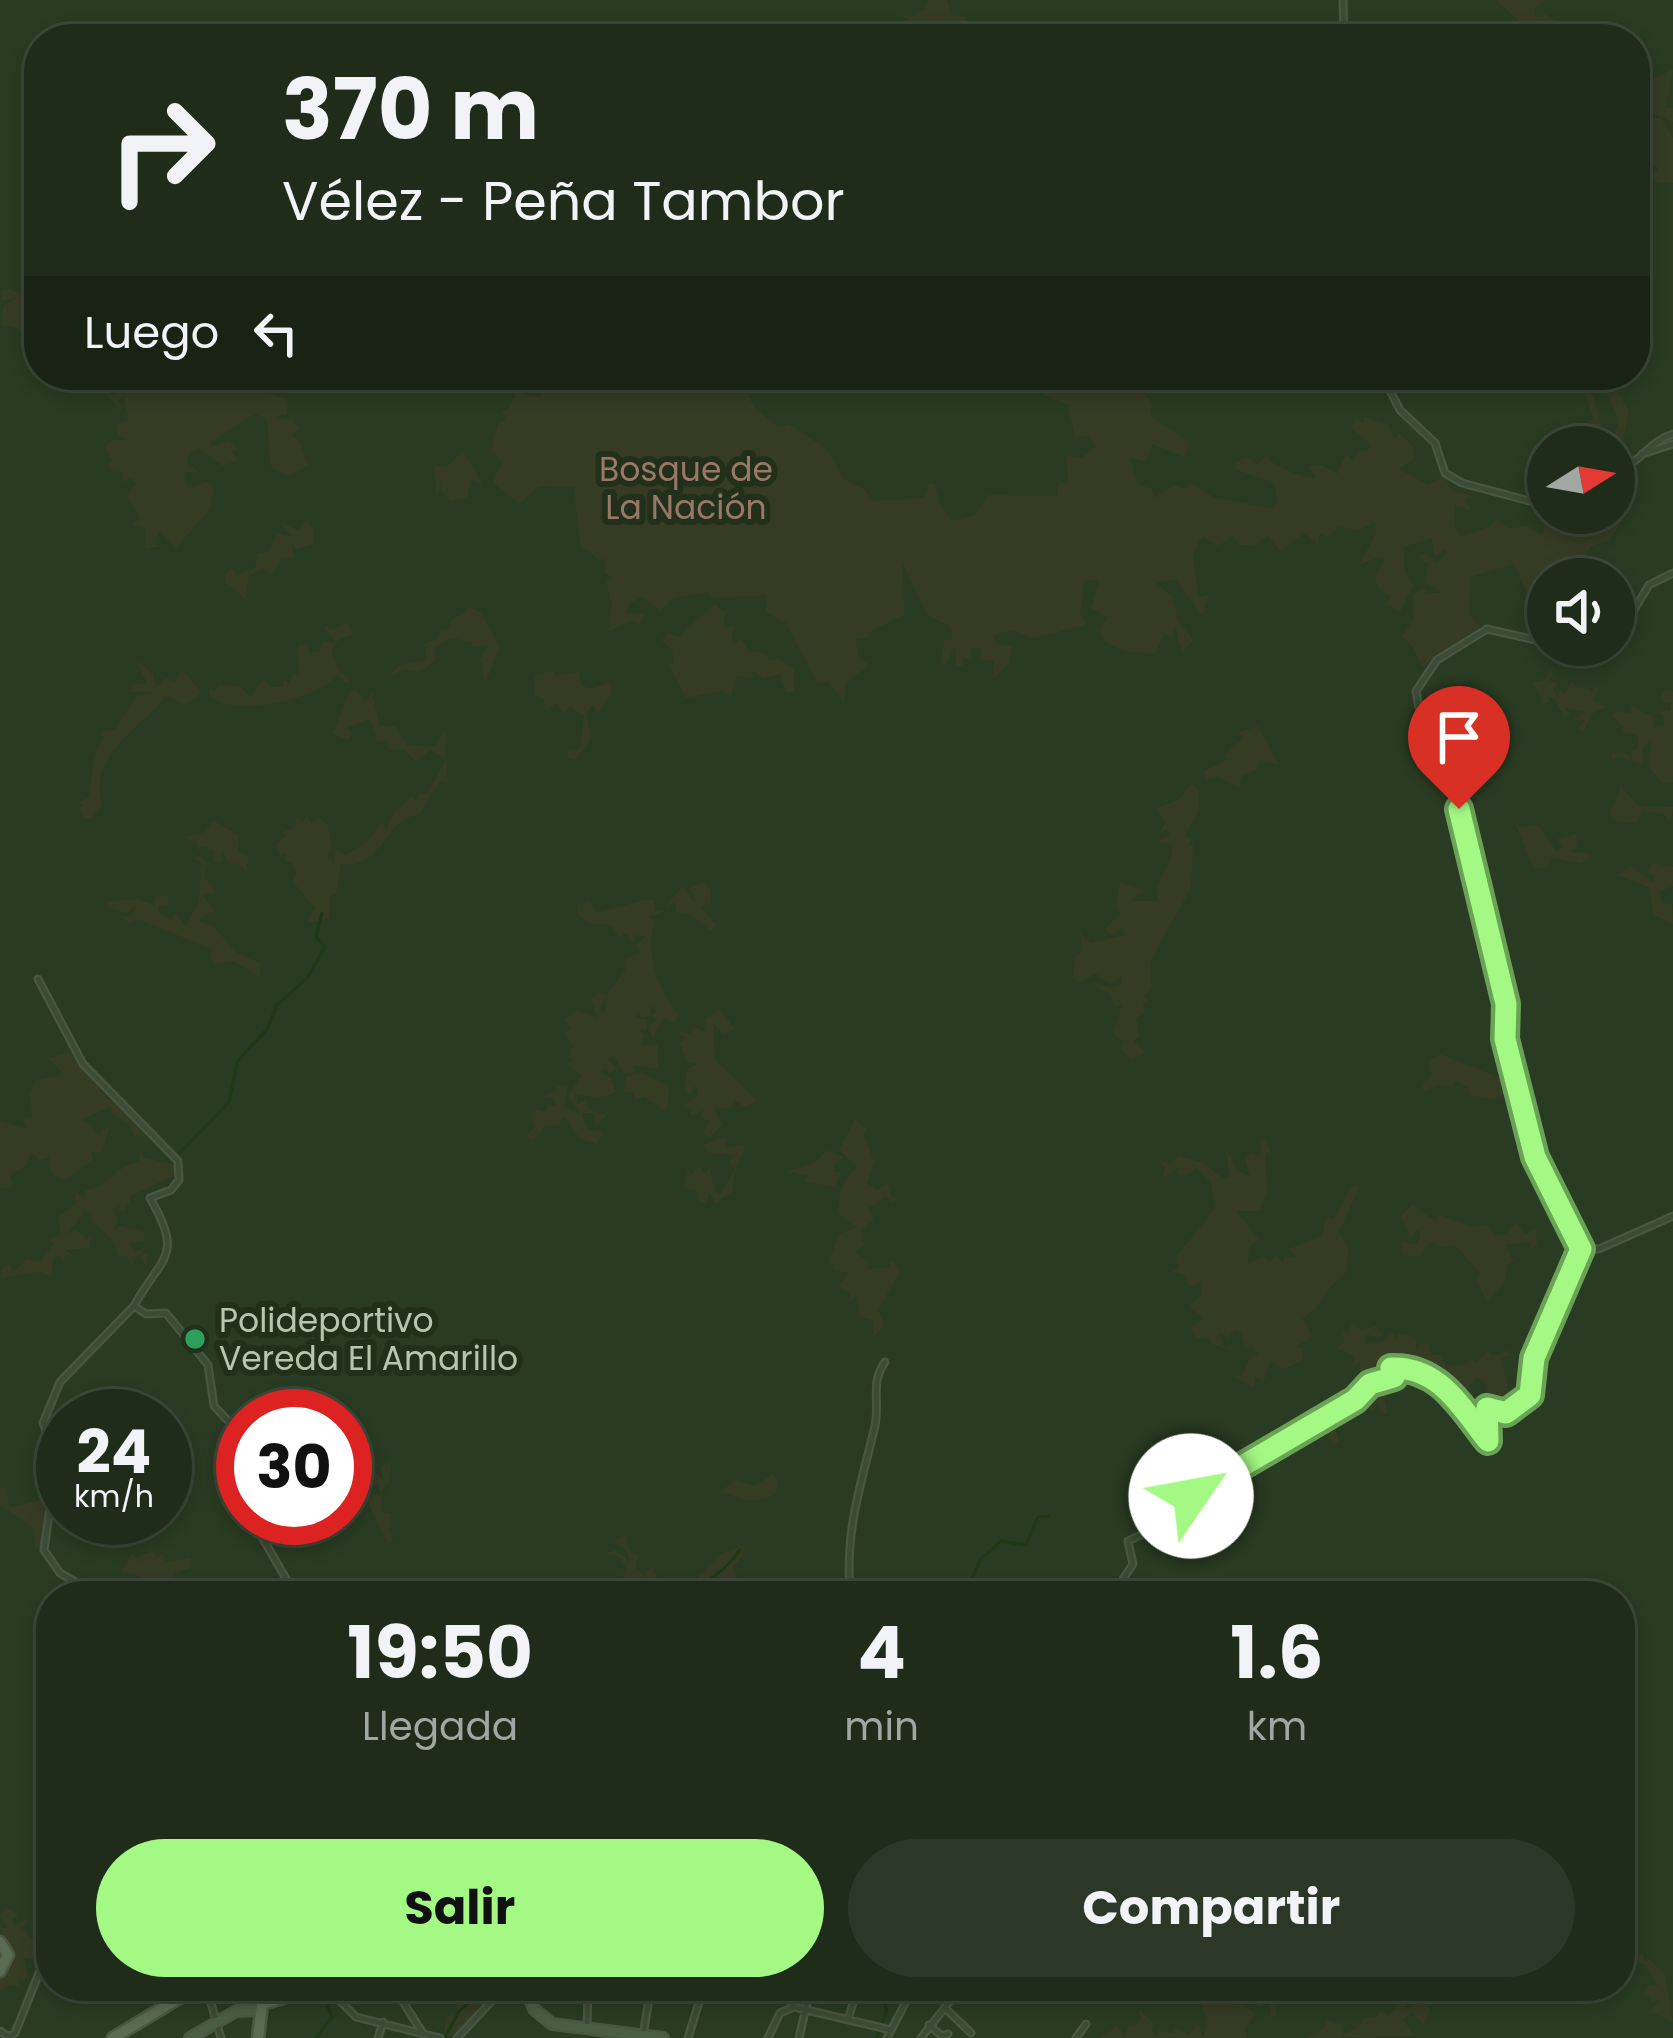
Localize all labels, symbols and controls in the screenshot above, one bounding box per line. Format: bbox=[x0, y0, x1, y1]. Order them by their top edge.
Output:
text: 370 m bbox=[282, 51, 539, 168]
icon: right bbox=[84, 72, 240, 228]
text: Vélez - Peña Tambor bbox=[282, 163, 845, 239]
icon: left bbox=[243, 300, 309, 366]
text: Luego bbox=[84, 301, 219, 364]
north arrow bbox=[1527, 426, 1635, 534]
map controls bbox=[1527, 426, 1635, 666]
park label: Bosque de La Nación bbox=[599, 446, 773, 531]
button: sound bbox=[1527, 558, 1635, 666]
pin bbox=[1408, 686, 1510, 809]
icon: arrive bbox=[1426, 704, 1492, 770]
place label: Polideportivo Vereda El Amarillo bbox=[219, 1297, 518, 1382]
marker: Polideportivo Vereda El Amarillo bbox=[182, 1326, 208, 1352]
speed limit sign: 30 bbox=[216, 1389, 372, 1545]
text: 24 bbox=[77, 1410, 151, 1494]
position arrow bbox=[1128, 1433, 1254, 1559]
text: km/h bbox=[74, 1475, 154, 1518]
text: 19:50 bbox=[347, 1602, 533, 1703]
text: 4 bbox=[857, 1602, 906, 1703]
text: 1.6 bbox=[1230, 1602, 1324, 1703]
text: Llegada bbox=[362, 1699, 518, 1754]
text: min bbox=[844, 1699, 919, 1754]
text: km bbox=[1247, 1699, 1307, 1754]
button: Salir bbox=[96, 1839, 824, 1977]
button: Compartir bbox=[848, 1839, 1575, 1977]

